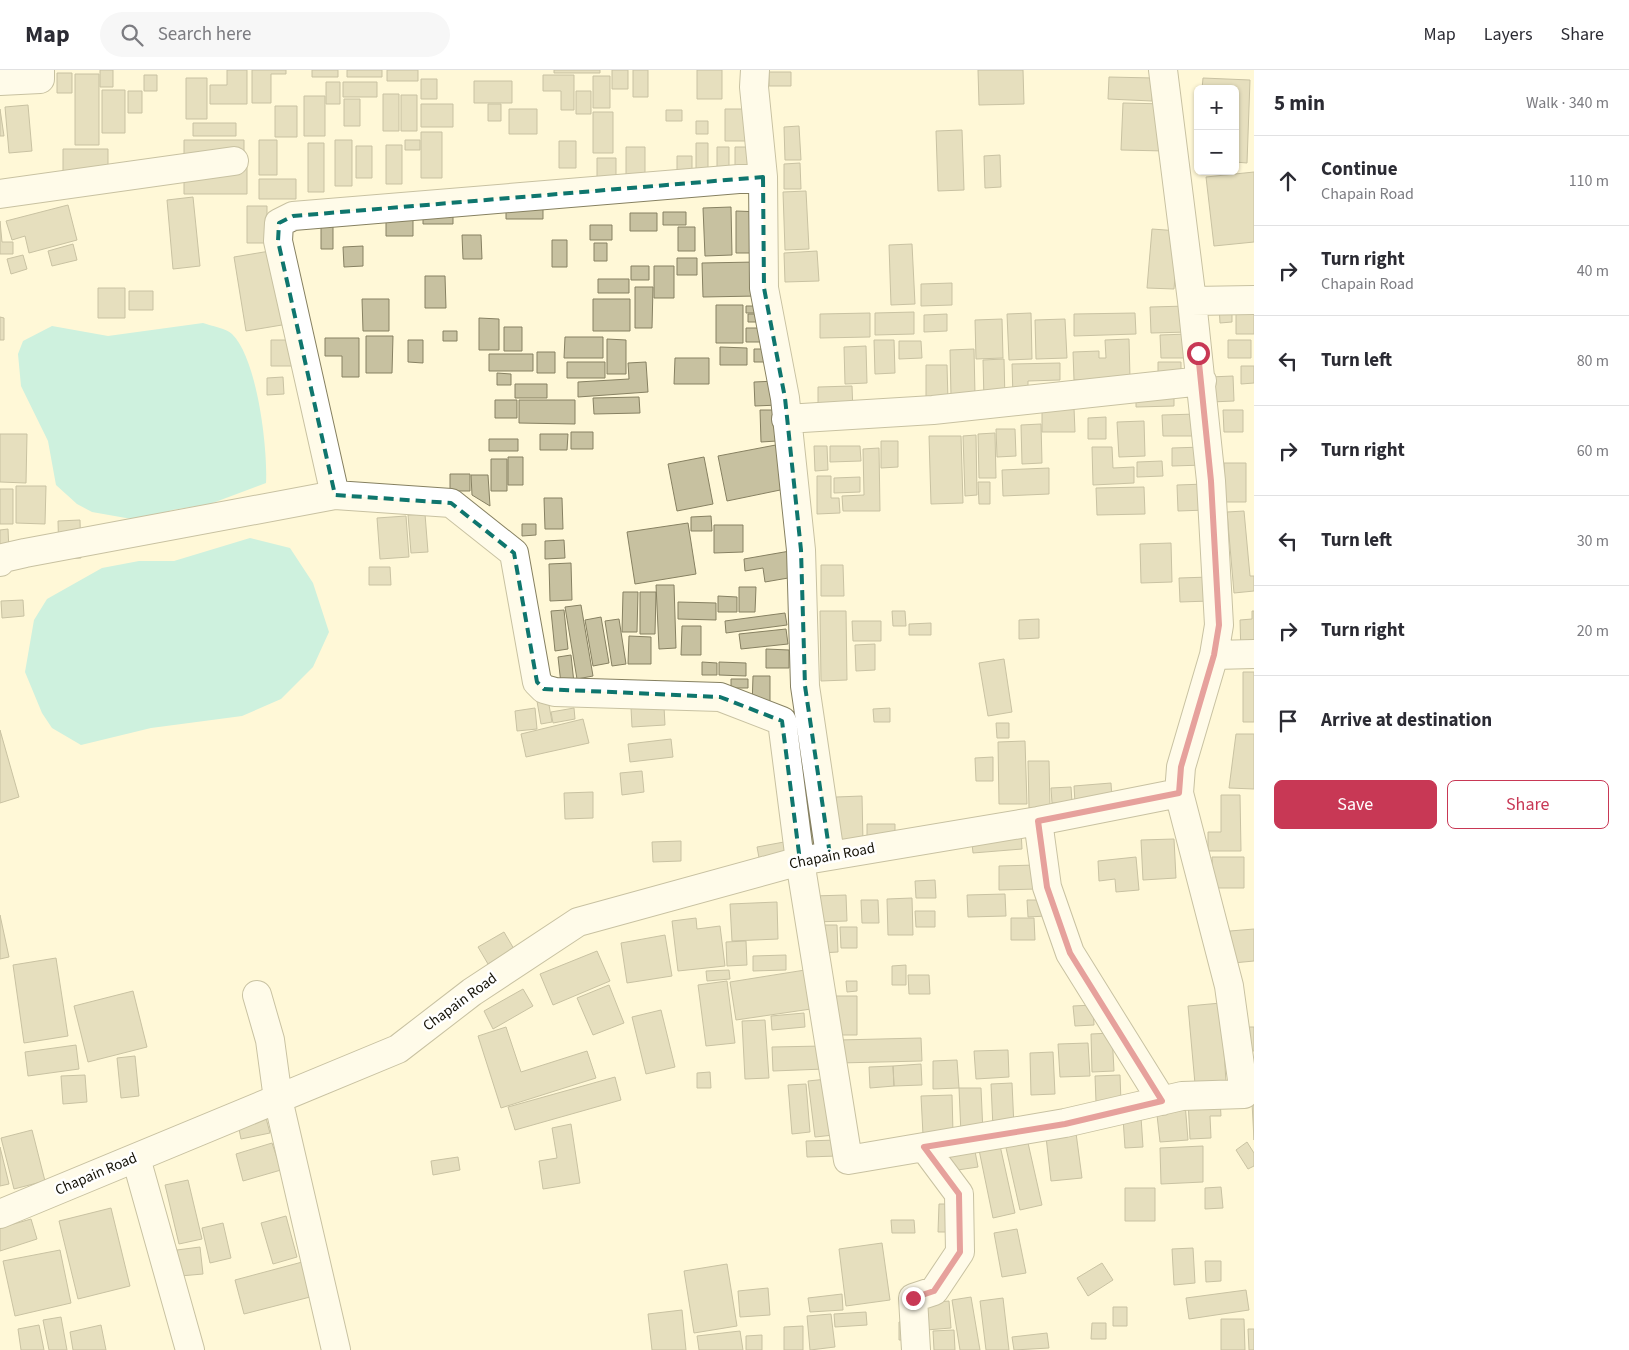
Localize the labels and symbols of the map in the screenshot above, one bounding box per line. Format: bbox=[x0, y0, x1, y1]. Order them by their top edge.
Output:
route start bbox=[1187, 342, 1210, 365]
street label: Chapain Road bbox=[787, 837, 877, 875]
street label: Chapain Road bbox=[419, 968, 501, 1036]
street label: Chapain Road bbox=[52, 1147, 140, 1201]
route end bbox=[902, 1287, 925, 1310]

